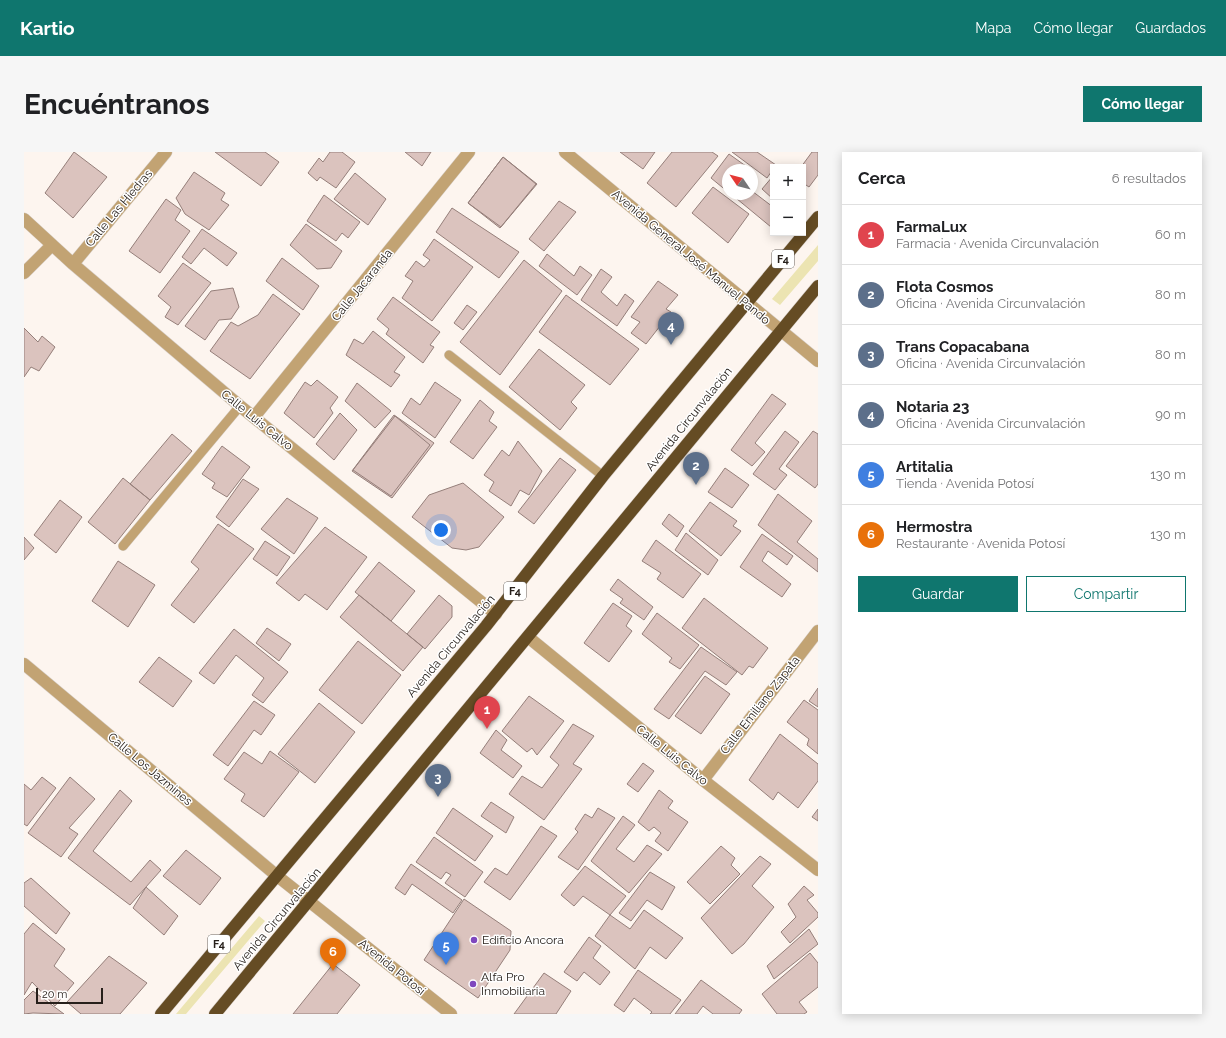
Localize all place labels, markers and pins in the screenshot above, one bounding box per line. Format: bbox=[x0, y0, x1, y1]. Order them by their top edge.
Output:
pin: 4 bbox=[658, 312, 684, 345]
pin: 2 bbox=[683, 452, 709, 485]
pin: 1 bbox=[474, 696, 500, 729]
pin: 3 bbox=[425, 764, 451, 797]
pin: 5 bbox=[433, 932, 459, 965]
place label: Edificio Ancora bbox=[482, 933, 564, 947]
marker: Edificio Ancora bbox=[469, 935, 479, 945]
pin: 6 bbox=[320, 938, 346, 971]
place label: Alfa Pro Inmobiliaria bbox=[481, 970, 545, 998]
marker: Alfa Pro Inmobiliaria bbox=[468, 979, 478, 989]

